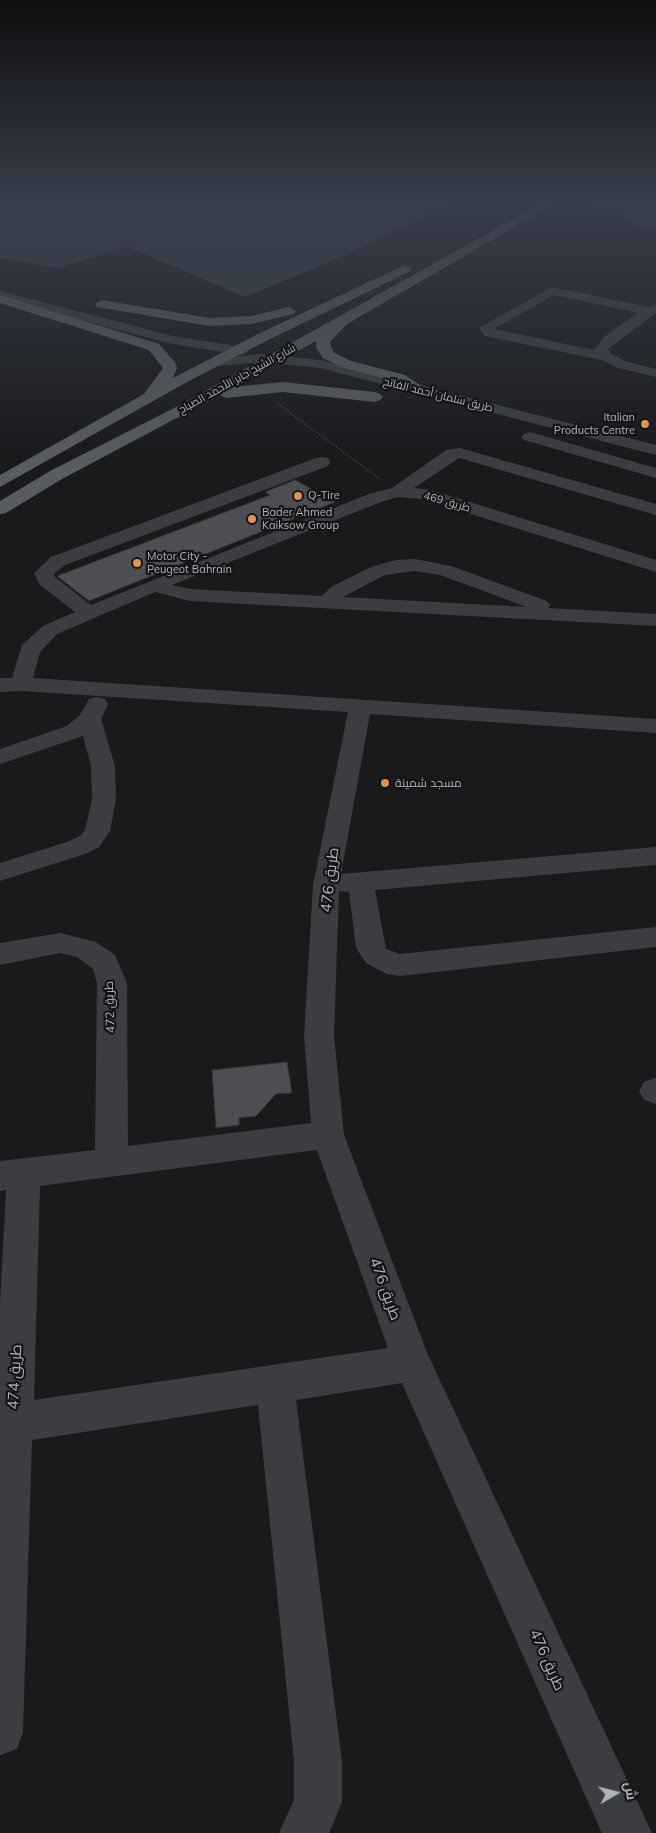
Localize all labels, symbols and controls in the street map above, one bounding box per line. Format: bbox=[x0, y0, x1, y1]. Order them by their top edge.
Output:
street label: شارع الشيخ جابر الأحمد الصباح bbox=[176, 341, 298, 417]
street label: طريق سلمان أحمد الفاتح bbox=[382, 375, 494, 415]
place label: Italian Products Centre bbox=[554, 411, 635, 437]
marker: Italian Products Centre bbox=[639, 418, 651, 430]
place label: Q-Tire bbox=[308, 489, 340, 503]
street label: طريق 469 bbox=[422, 489, 472, 515]
marker: Q-Tire bbox=[292, 490, 304, 502]
place label: Bader Ahmed Kaiksow Group bbox=[262, 506, 339, 532]
marker: Bader Ahmed Kaiksow Group bbox=[246, 513, 258, 525]
place label: Motor City - Peugeot Bahrain bbox=[147, 550, 232, 576]
marker: Motor City - Peugeot Bahrain bbox=[131, 557, 143, 569]
place label: مسجد شمينة bbox=[395, 776, 462, 790]
marker: مسجد شمينة bbox=[379, 777, 391, 789]
street label: طريق 476 bbox=[317, 847, 343, 913]
street label: طريق 472 bbox=[102, 981, 118, 1033]
street label: طريق 476 bbox=[365, 1255, 405, 1323]
street label: طريق 474 bbox=[4, 1344, 26, 1410]
street label: طريق 476 bbox=[526, 1627, 568, 1693]
north arrow bbox=[591, 1768, 641, 1818]
text: ش bbox=[621, 1781, 641, 1801]

